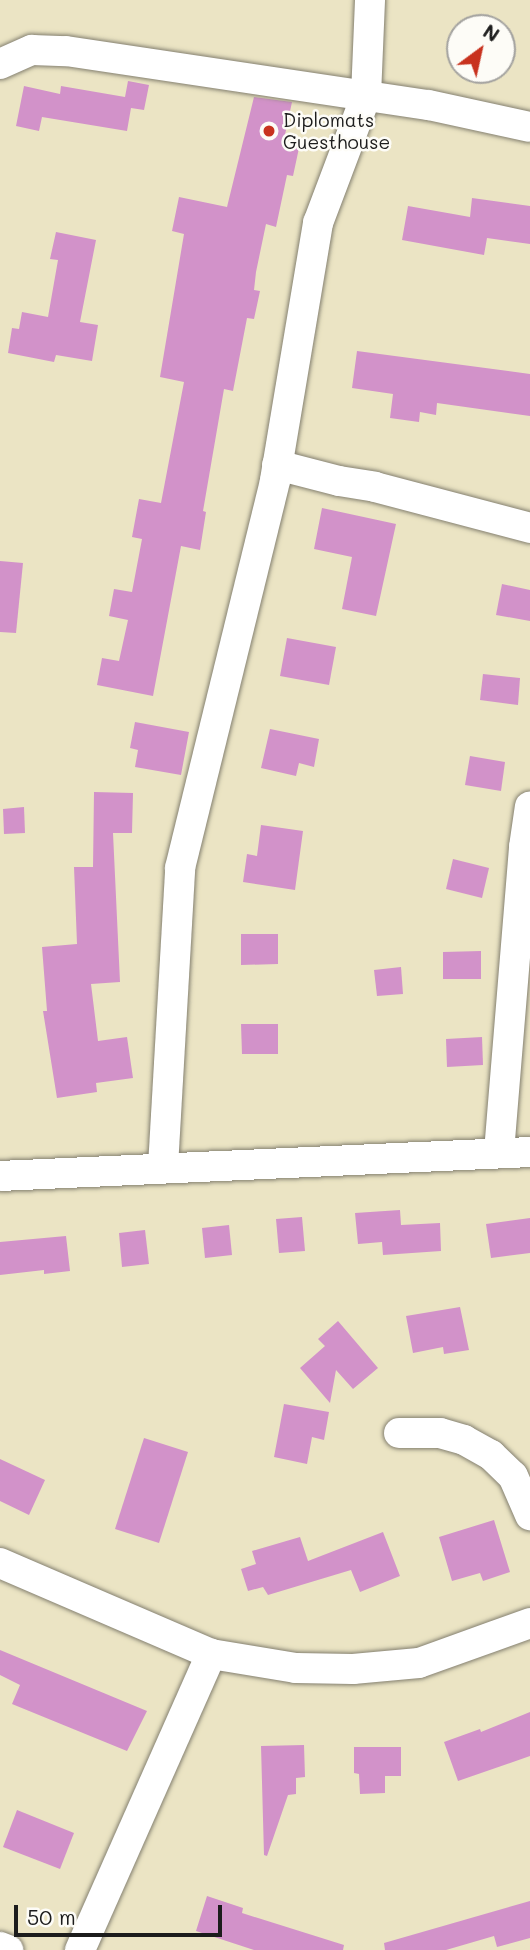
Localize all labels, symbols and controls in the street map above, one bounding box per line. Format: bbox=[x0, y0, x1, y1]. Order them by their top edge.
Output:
north arrow bbox=[446, 14, 516, 84]
text: N bbox=[479, 18, 504, 47]
place label: Diplomats Guesthouse bbox=[283, 109, 390, 153]
marker: Diplomats Guesthouse bbox=[261, 123, 277, 139]
scale bar bbox=[18, 1890, 226, 1934]
text: 50 m bbox=[27, 1903, 76, 1930]

